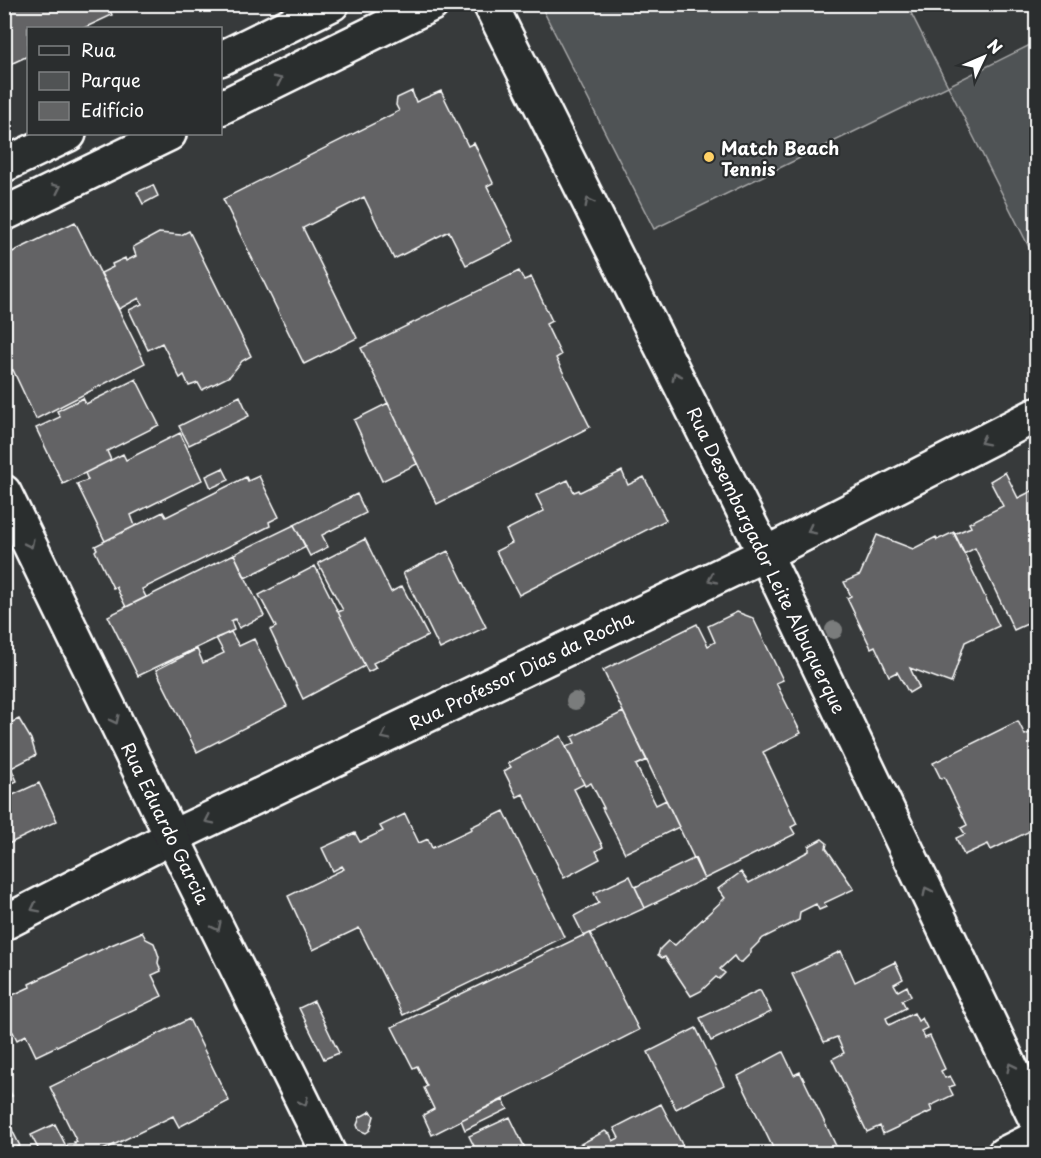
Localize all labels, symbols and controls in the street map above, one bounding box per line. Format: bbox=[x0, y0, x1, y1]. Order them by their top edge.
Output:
legend bbox=[27, 27, 222, 135]
north arrow bbox=[954, 27, 1014, 87]
text: N bbox=[982, 33, 1009, 59]
text: Rua bbox=[81, 36, 116, 63]
text: Parque bbox=[81, 66, 141, 93]
one-way arrow bbox=[271, 76, 282, 87]
text: Edifício bbox=[81, 96, 144, 123]
place label: Match Beach Tennis bbox=[721, 134, 839, 182]
marker: Match Beach Tennis bbox=[702, 150, 716, 164]
one-way arrow bbox=[51, 184, 62, 196]
one-way arrow bbox=[584, 197, 596, 208]
one-way arrow bbox=[672, 372, 683, 382]
street label: Rua Desembargador Leite Albuquerque bbox=[681, 402, 853, 718]
one-way arrow bbox=[980, 434, 991, 446]
one-way arrow bbox=[806, 523, 817, 534]
one-way arrow bbox=[23, 538, 34, 549]
one-way arrow bbox=[708, 572, 719, 583]
street label: Rua Professor Dias da Rocha bbox=[404, 603, 638, 736]
one-way arrow bbox=[108, 713, 120, 724]
one-way arrow bbox=[380, 728, 391, 740]
street label: Rua Eduardo Garcia bbox=[115, 738, 217, 908]
one-way arrow bbox=[204, 812, 215, 824]
one-way arrow bbox=[922, 887, 934, 898]
one-way arrow bbox=[30, 900, 41, 912]
one-way arrow bbox=[210, 921, 221, 932]
one-way arrow bbox=[1007, 1062, 1019, 1073]
one-way arrow bbox=[296, 1096, 308, 1107]

